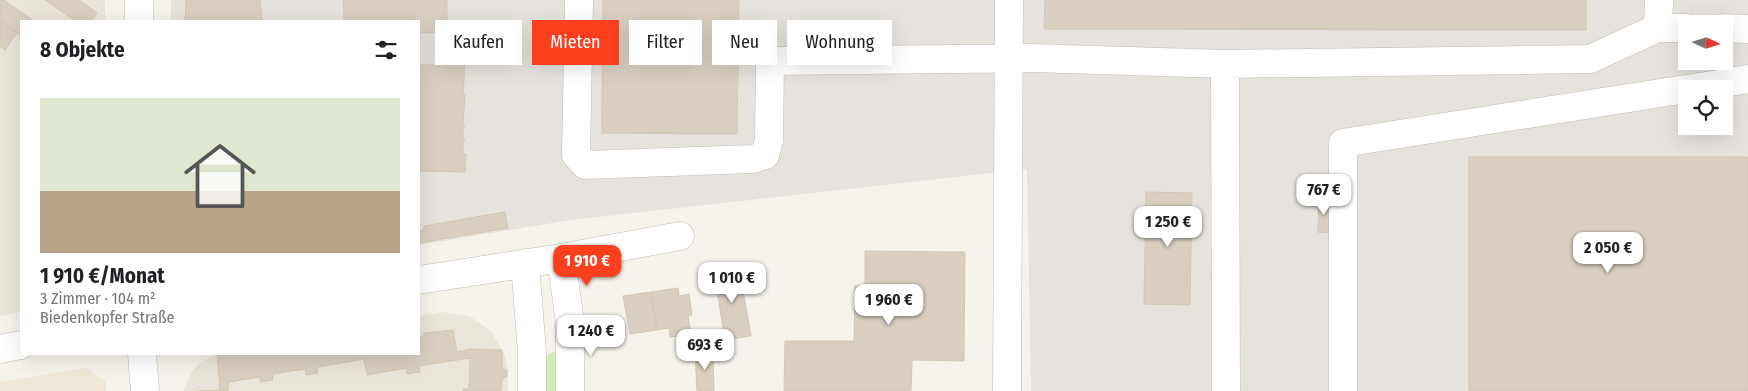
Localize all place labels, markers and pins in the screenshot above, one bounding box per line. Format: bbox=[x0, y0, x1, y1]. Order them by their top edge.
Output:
pin: 767 € bbox=[1289, 174, 1359, 216]
pin: 1 250 € bbox=[1122, 206, 1214, 248]
pin: 2 050 € bbox=[1562, 232, 1654, 274]
pin: 1 910 € bbox=[541, 244, 633, 287]
pin: 1 010 € bbox=[686, 262, 778, 304]
pin: 1 960 € bbox=[843, 284, 935, 326]
pin: 1 240 € bbox=[545, 314, 637, 357]
pin: 693 € bbox=[670, 328, 740, 371]

